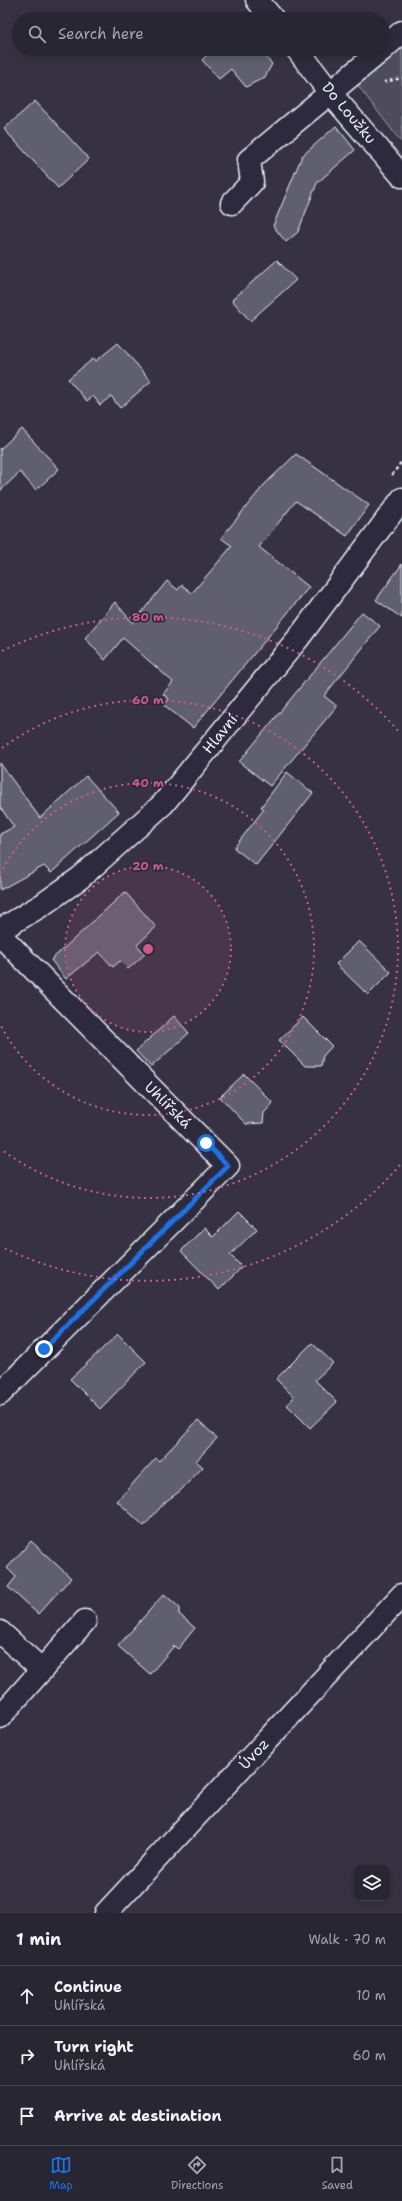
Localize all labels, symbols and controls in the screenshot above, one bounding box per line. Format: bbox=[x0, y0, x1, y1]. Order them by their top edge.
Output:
search box bbox=[12, 12, 390, 56]
icon: search bbox=[26, 23, 48, 45]
text: Search here bbox=[58, 24, 144, 44]
street label: Do Loužku bbox=[317, 78, 381, 148]
text: 80 m bbox=[132, 609, 164, 625]
text: 60 m bbox=[132, 692, 164, 708]
street label: Hlavní bbox=[198, 709, 243, 758]
text: 40 m bbox=[132, 775, 164, 791]
text: 20 m bbox=[132, 858, 164, 874]
centre of rings bbox=[141, 942, 155, 956]
street label: Uhlířská bbox=[140, 1077, 196, 1133]
route start bbox=[197, 1134, 215, 1152]
route end bbox=[35, 1340, 53, 1358]
street label: Úvoz bbox=[234, 1733, 273, 1774]
map controls bbox=[354, 1865, 390, 1901]
button: layers bbox=[354, 1865, 390, 1901]
text: 1 min bbox=[16, 1928, 61, 1950]
text: Walk · 70 m bbox=[309, 1931, 386, 1948]
text: Continue bbox=[54, 1977, 122, 1997]
icon: ahead bbox=[16, 1985, 38, 2007]
text: 10 m bbox=[356, 1987, 386, 2004]
text: Uhlířská bbox=[54, 1997, 105, 2014]
text: Turn right bbox=[54, 2037, 134, 2057]
icon: right bbox=[16, 2045, 38, 2067]
text: 60 m bbox=[353, 2047, 386, 2064]
text: Uhlířská bbox=[54, 2057, 105, 2074]
icon: arrive bbox=[16, 2105, 38, 2127]
text: Arrive at destination bbox=[54, 2106, 222, 2126]
tab: Map bbox=[49, 2154, 73, 2193]
tab: Directions bbox=[171, 2154, 223, 2193]
tab: Saved bbox=[322, 2154, 353, 2193]

